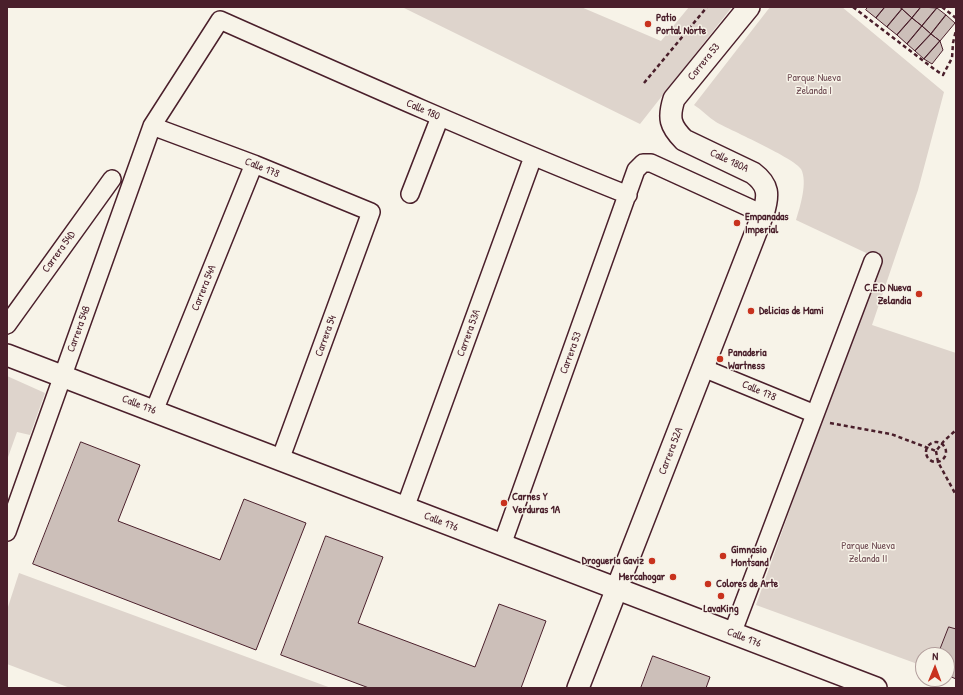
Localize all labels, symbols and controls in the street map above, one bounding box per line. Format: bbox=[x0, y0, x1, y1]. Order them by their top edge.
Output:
place label: Patio Portal Norte bbox=[656, 11, 706, 37]
marker: Patio Portal Norte bbox=[643, 19, 653, 29]
street label: Carrera 53 bbox=[685, 41, 723, 83]
park label: Parque Nueva Zelanda I bbox=[787, 71, 841, 97]
street label: Calle 180 bbox=[404, 97, 442, 123]
street label: Calle 180A bbox=[708, 146, 750, 176]
street label: Calle 178 bbox=[243, 155, 281, 181]
place label: Empanadas Imperial bbox=[745, 210, 788, 236]
marker: Empanadas Imperial bbox=[732, 218, 742, 228]
street label: Carrera 54D bbox=[39, 229, 79, 275]
street label: Carrera 54A bbox=[189, 263, 219, 313]
place label: C.E.D Nueva Zelandia bbox=[864, 281, 911, 307]
marker: C.E.D Nueva Zelandia bbox=[914, 289, 924, 299]
street label: Carrera 54B bbox=[64, 304, 94, 354]
place label: Delicias de Mami bbox=[759, 304, 824, 318]
marker: Delicias de Mami bbox=[746, 306, 756, 316]
street label: Carrera 53A bbox=[454, 308, 484, 358]
street label: Carrera 54 bbox=[312, 314, 340, 358]
street label: Carrera 53 bbox=[557, 330, 585, 376]
place label: Panaderia Wartness bbox=[728, 346, 767, 372]
marker: Panaderia Wartness bbox=[715, 354, 725, 364]
street label: Calle 178 bbox=[740, 378, 778, 404]
street label: Calle 176 bbox=[120, 392, 158, 418]
street label: Carrera 52A bbox=[656, 426, 686, 476]
place label: Carnes Y Verduras 1A bbox=[512, 490, 560, 516]
marker: Carnes Y Verduras 1A bbox=[499, 498, 509, 508]
street label: Calle 176 bbox=[422, 509, 460, 535]
park label: Parque Nueva Zelanda II bbox=[841, 539, 895, 565]
place label: Gimnasio Montsand bbox=[731, 543, 769, 569]
marker: Gimnasio Montsand bbox=[718, 551, 728, 561]
place label: Droguería Gaviz bbox=[582, 554, 644, 568]
marker: Droguería Gaviz bbox=[647, 556, 657, 566]
place label: Mercahogar bbox=[619, 570, 665, 584]
marker: Mercahogar bbox=[668, 572, 678, 582]
place label: Colores de Arte bbox=[716, 577, 778, 591]
marker: Colores de Arte bbox=[703, 579, 713, 589]
marker: LavaKing bbox=[716, 591, 726, 601]
place label: LavaKing bbox=[703, 602, 739, 616]
street label: Calle 176 bbox=[725, 625, 763, 651]
north arrow bbox=[915, 647, 955, 687]
text: N bbox=[932, 649, 938, 663]

